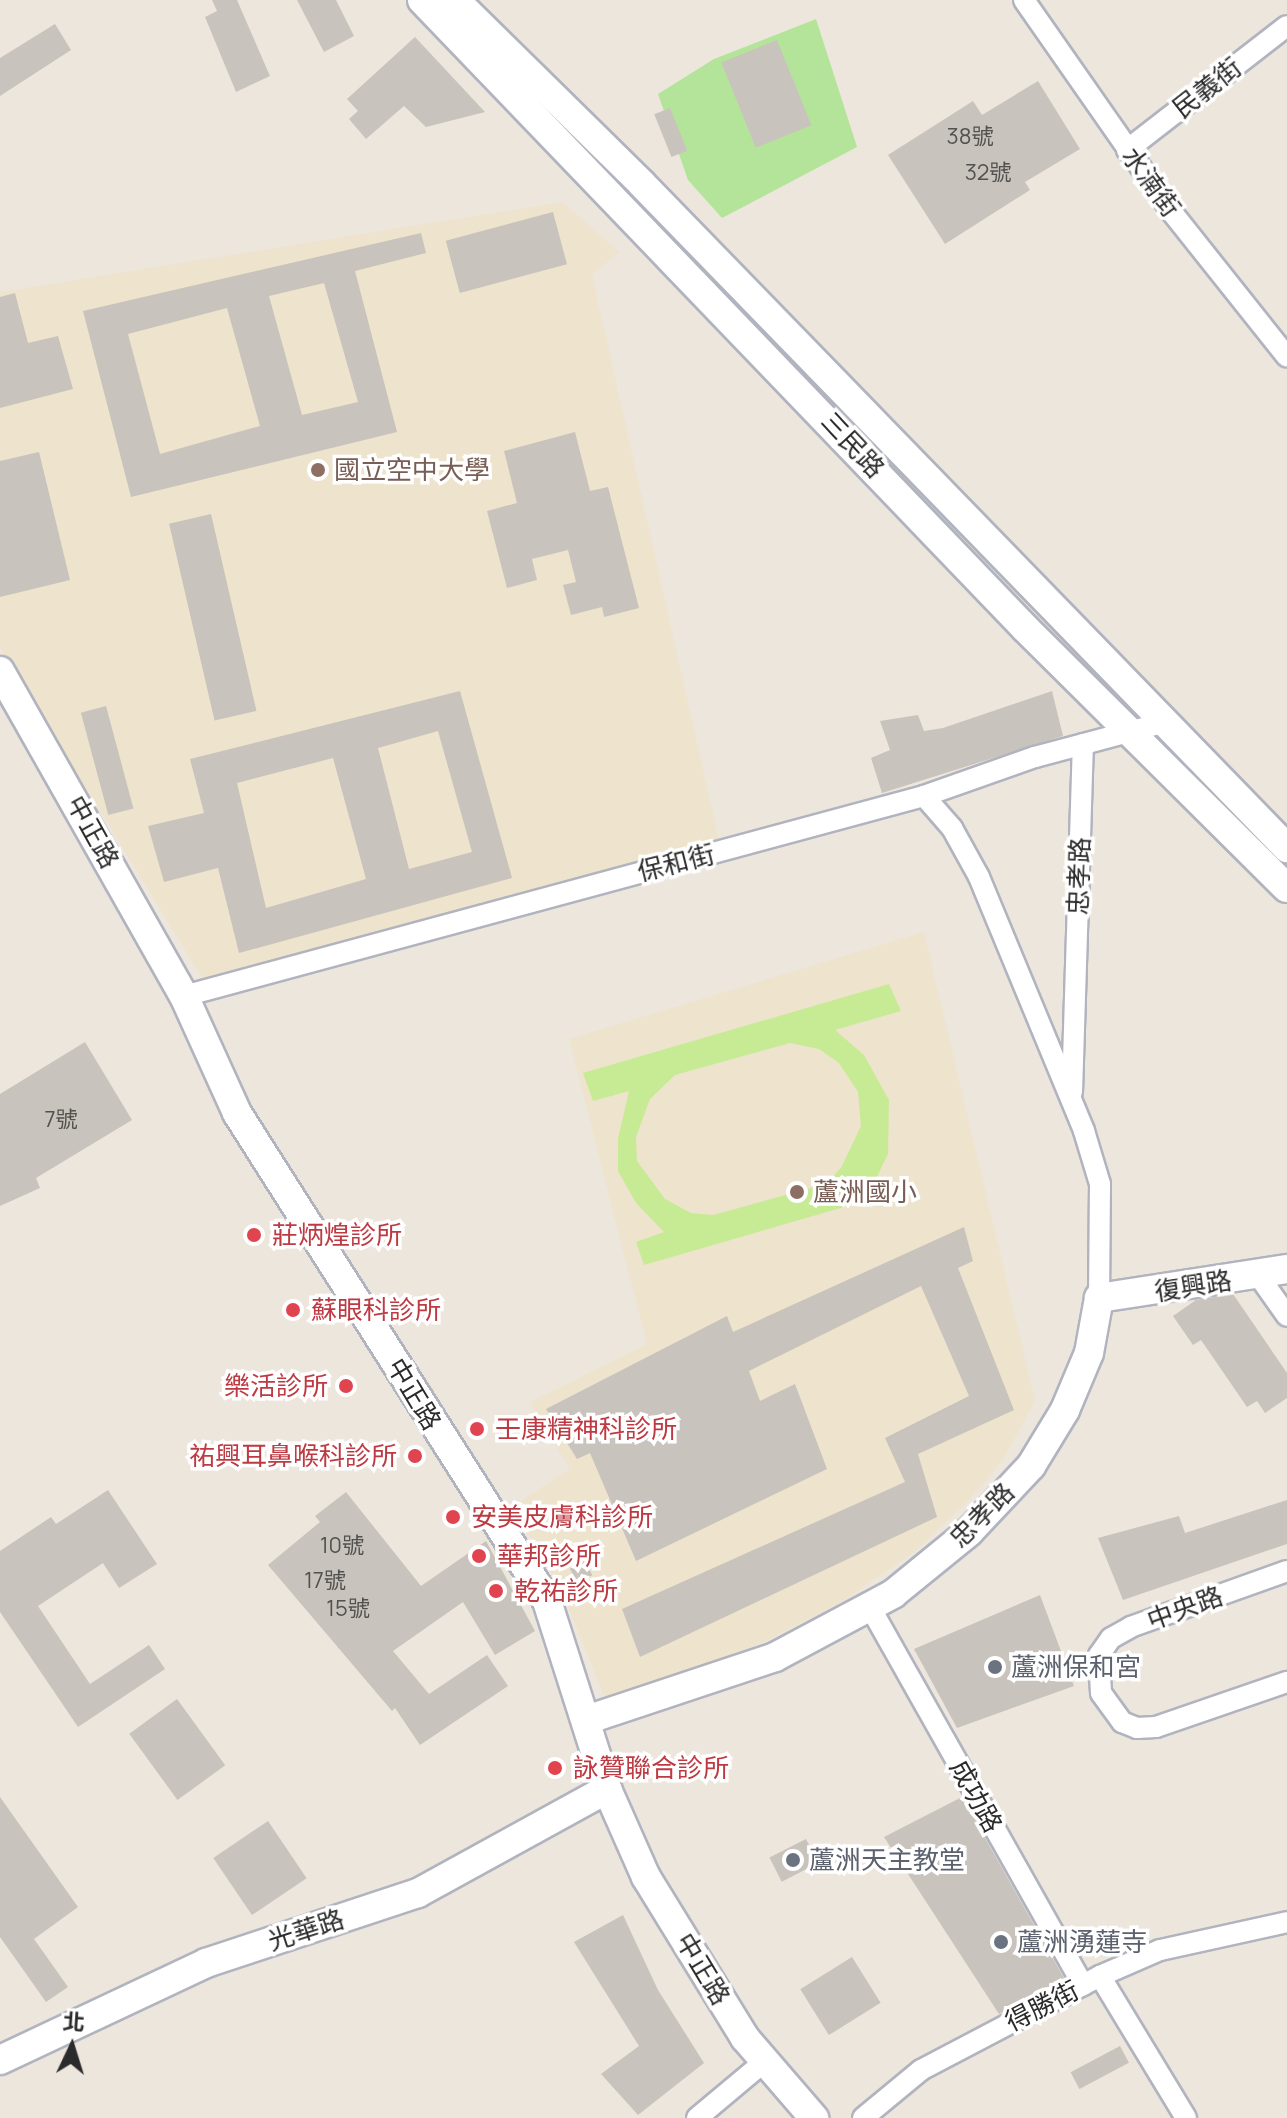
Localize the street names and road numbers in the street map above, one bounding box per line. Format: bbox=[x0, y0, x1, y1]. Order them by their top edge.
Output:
street label: 民義街 bbox=[1167, 52, 1247, 124]
street label: 水湳街 bbox=[1115, 141, 1187, 223]
street label: 三民路 bbox=[815, 406, 891, 484]
street label: 中正路 bbox=[60, 790, 126, 874]
street label: 忠孝路 bbox=[1062, 836, 1096, 916]
street label: 保和街 bbox=[634, 838, 718, 888]
street label: 復興路 bbox=[1152, 1264, 1234, 1308]
street label: 中正路 bbox=[381, 1353, 447, 1435]
street label: 忠孝路 bbox=[943, 1476, 1021, 1554]
street label: 中央路 bbox=[1143, 1580, 1227, 1636]
street label: 成功路 bbox=[943, 1754, 1009, 1838]
street label: 光華路 bbox=[264, 1903, 348, 1957]
street label: 中正路 bbox=[670, 1928, 736, 2010]
street label: 得勝街 bbox=[1000, 1974, 1084, 2038]

